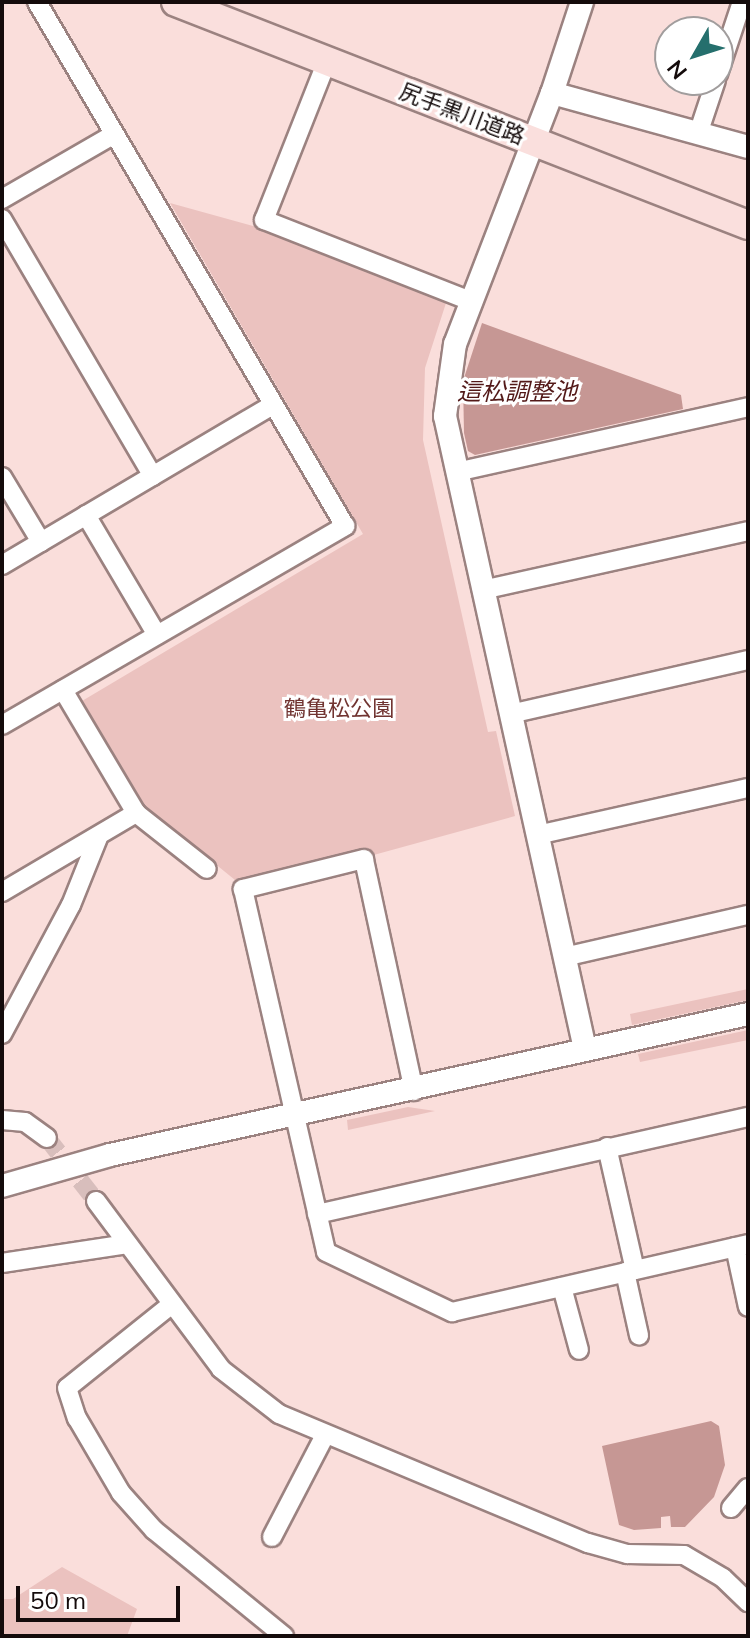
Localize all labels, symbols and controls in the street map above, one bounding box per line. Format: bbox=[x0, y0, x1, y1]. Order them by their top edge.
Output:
north arrow bbox=[654, 16, 734, 96]
text: N bbox=[661, 55, 693, 85]
street label: 尻手黒川道路 bbox=[396, 78, 528, 150]
water label: 這松調整池 bbox=[457, 378, 577, 406]
park label: 鶴亀松公園 bbox=[284, 696, 394, 722]
scale bar bbox=[20, 1570, 184, 1620]
text: 50 m bbox=[30, 1585, 86, 1615]

